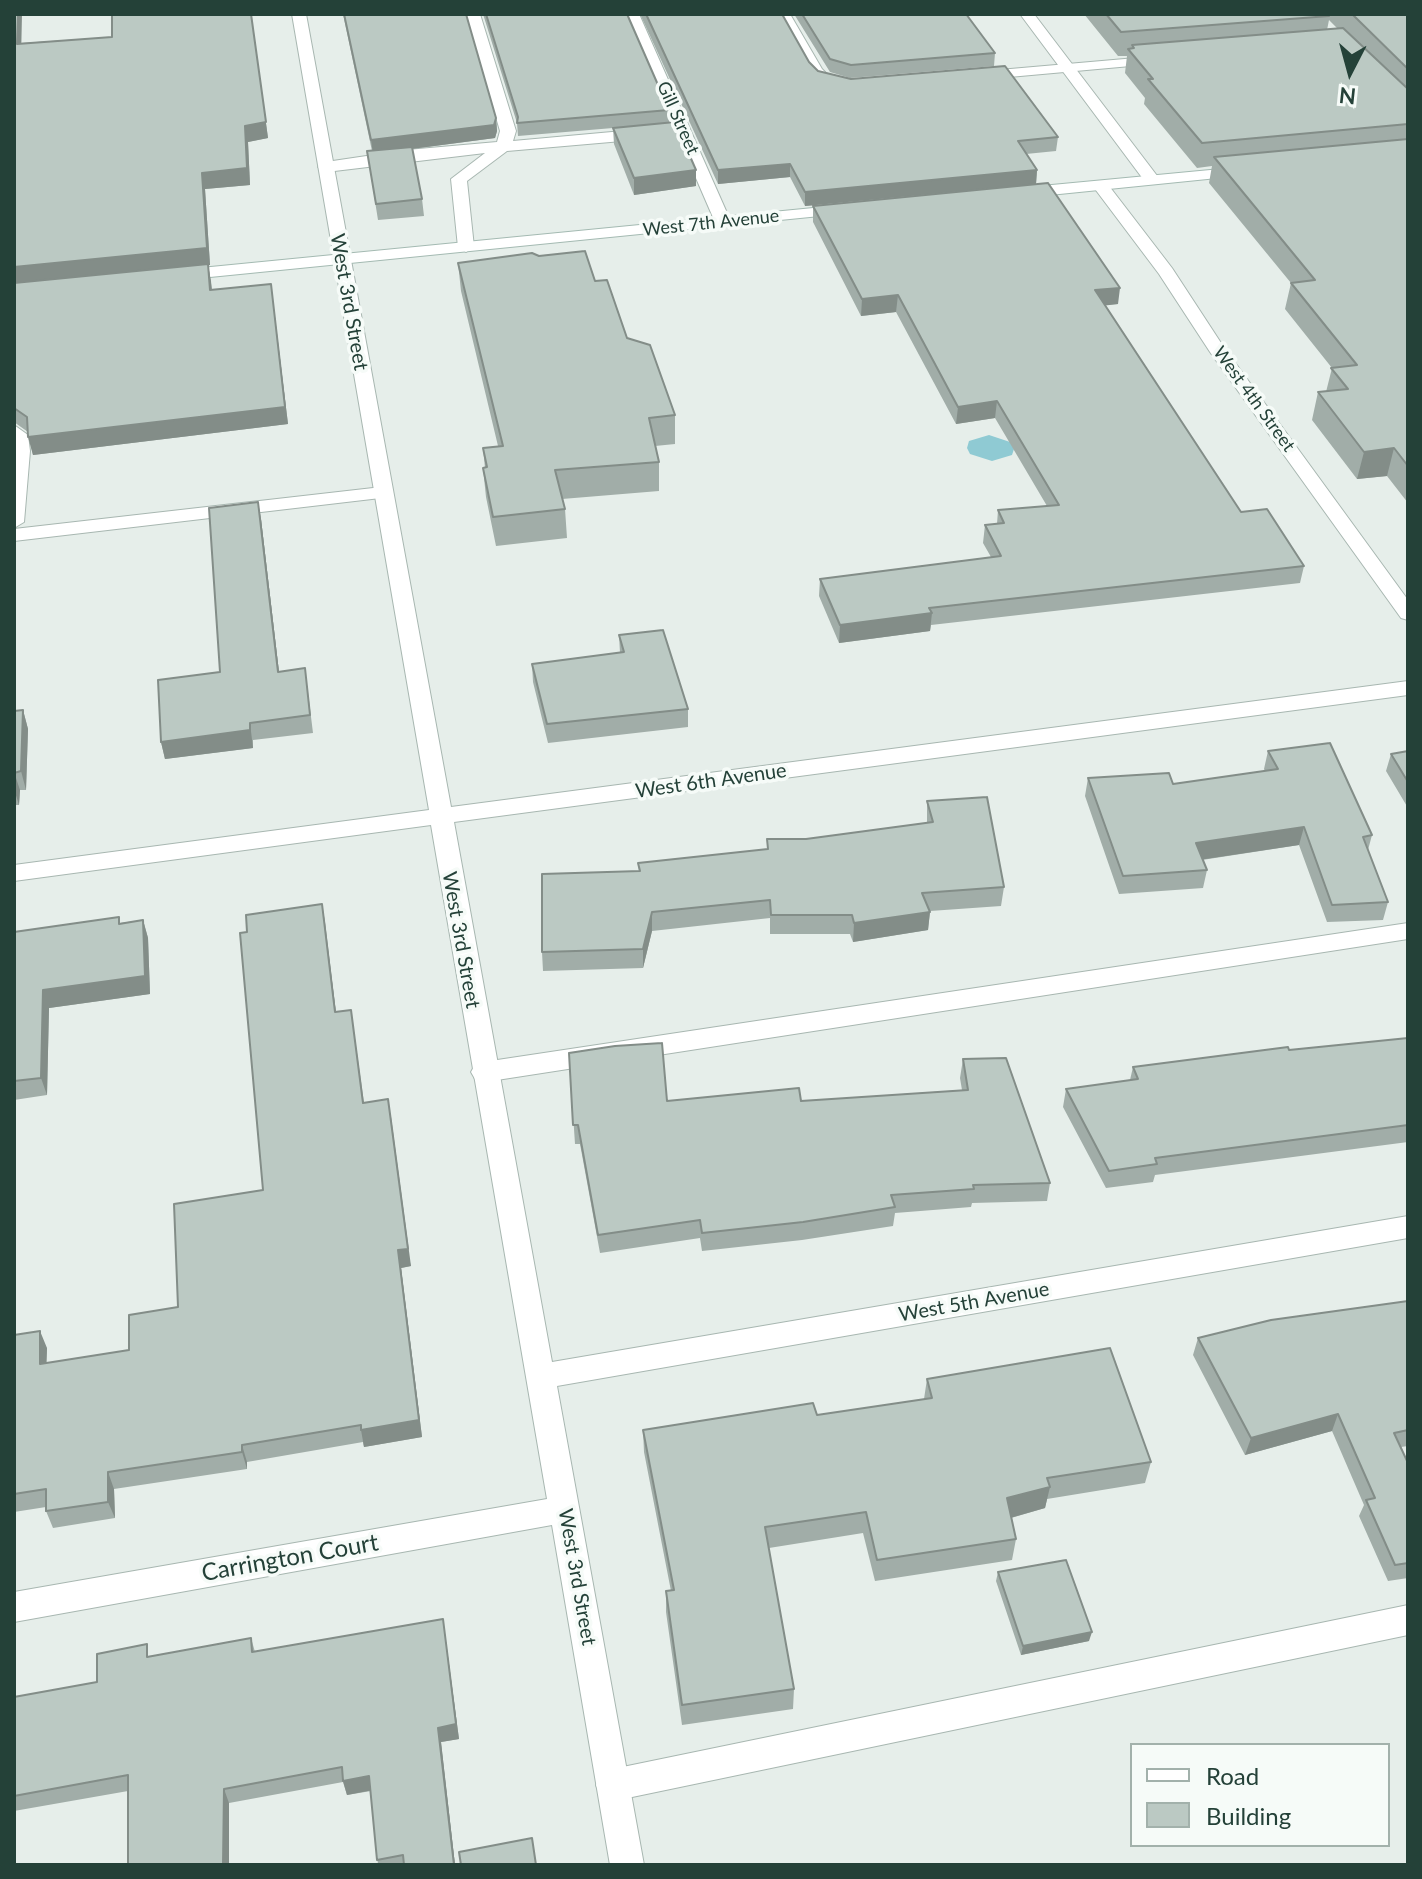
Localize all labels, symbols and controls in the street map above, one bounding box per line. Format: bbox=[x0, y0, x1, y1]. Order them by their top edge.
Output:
north arrow bbox=[1310, 32, 1390, 112]
street label: Gill Street bbox=[652, 78, 704, 158]
text: N bbox=[1338, 82, 1357, 111]
street label: West 7th Avenue bbox=[642, 205, 780, 241]
street label: West 3rd Street bbox=[325, 232, 373, 372]
street label: West 4th Street bbox=[1209, 342, 1299, 456]
street label: West 6th Avenue bbox=[634, 759, 788, 803]
street label: West 3rd Street bbox=[437, 870, 485, 1010]
street label: West 5th Avenue bbox=[897, 1277, 1051, 1327]
street label: West 3rd Street bbox=[553, 1507, 601, 1647]
street label: Carrington Court bbox=[199, 1528, 381, 1588]
legend bbox=[1130, 1743, 1390, 1847]
text: Road bbox=[1206, 1761, 1259, 1790]
text: Building bbox=[1206, 1801, 1291, 1830]

